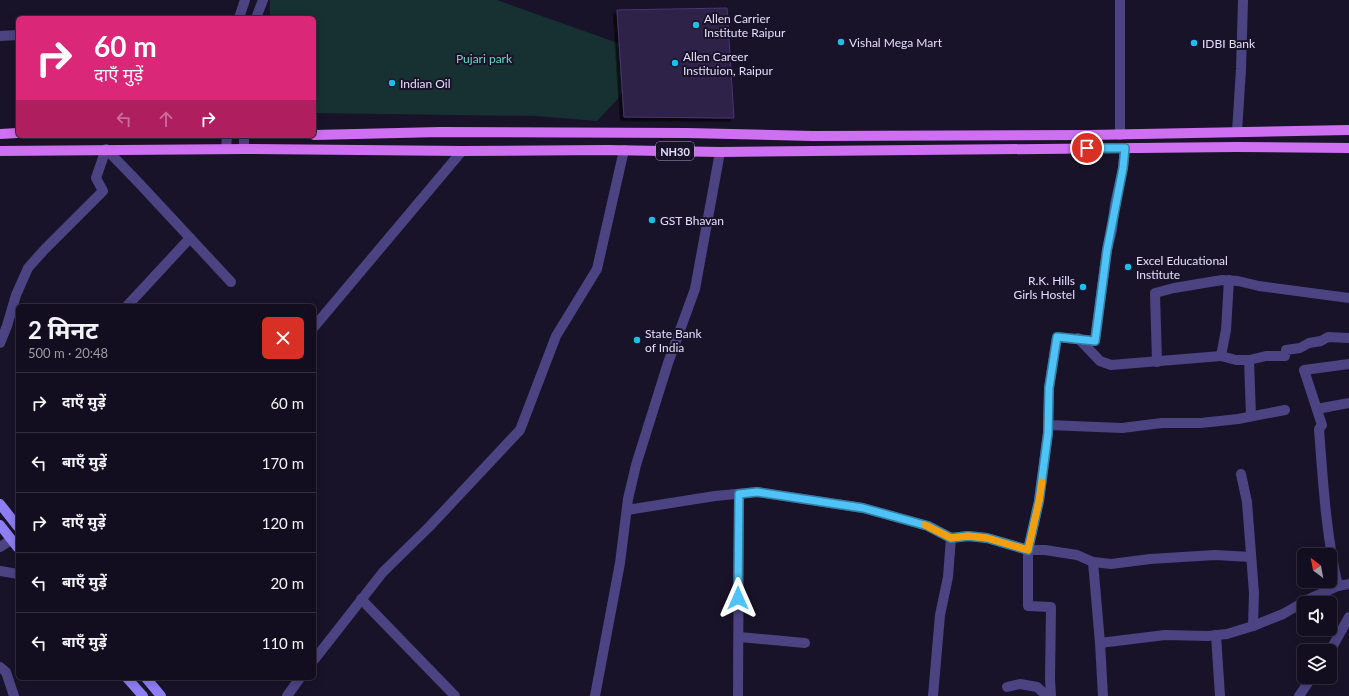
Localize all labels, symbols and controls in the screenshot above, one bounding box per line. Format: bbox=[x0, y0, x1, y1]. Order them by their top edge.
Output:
place label: Allen Carrier Institute Raipur bbox=[704, 11, 786, 40]
marker: Allen Carrier Institute Raipur bbox=[691, 20, 701, 30]
text: 60 m bbox=[94, 29, 157, 63]
icon: right bbox=[28, 32, 80, 84]
place label: Vishal Mega Mart bbox=[849, 35, 943, 50]
place label: IDBI Bank bbox=[1202, 36, 1256, 51]
marker: Vishal Mega Mart bbox=[836, 37, 846, 47]
marker: IDBI Bank bbox=[1189, 38, 1199, 48]
place label: Allen Career Instituion, Raipur bbox=[683, 49, 773, 78]
park label: Pujari park bbox=[456, 51, 513, 66]
marker: Allen Career Instituion, Raipur bbox=[670, 58, 680, 68]
text: दाएँ मुड़ें bbox=[94, 63, 143, 85]
place label: Indian Oil bbox=[400, 76, 451, 91]
marker: Indian Oil bbox=[387, 78, 397, 88]
icon: left bbox=[113, 108, 135, 130]
icon: ahead bbox=[155, 108, 177, 130]
icon: right bbox=[197, 108, 219, 130]
pin bbox=[1070, 131, 1104, 165]
icon: arrive bbox=[1076, 137, 1098, 159]
road number: NH30 bbox=[656, 142, 694, 160]
place label: GST Bhavan bbox=[660, 213, 724, 228]
marker: GST Bhavan bbox=[647, 215, 657, 225]
place label: Excel Educational Institute bbox=[1136, 253, 1228, 282]
marker: Excel Educational Institute bbox=[1123, 262, 1133, 272]
place label: R.K. Hills Girls Hostel bbox=[1014, 273, 1075, 302]
marker: R.K. Hills Girls Hostel bbox=[1078, 282, 1088, 292]
text: 2 मिनट bbox=[28, 315, 98, 344]
button: close bbox=[262, 317, 304, 359]
place label: State Bank of India bbox=[645, 326, 702, 355]
marker: State Bank of India bbox=[632, 335, 642, 345]
text: 500 m · 20:48 bbox=[28, 345, 108, 361]
icon: right bbox=[28, 392, 50, 414]
text: दाएँ मुड़ें bbox=[62, 392, 106, 410]
text: 60 m bbox=[270, 394, 304, 412]
icon: left bbox=[28, 452, 50, 474]
text: बाएँ मुड़ें bbox=[62, 452, 107, 470]
text: 170 m bbox=[262, 454, 304, 472]
icon: right bbox=[28, 512, 50, 534]
text: दाएँ मुड़ें bbox=[62, 512, 106, 530]
text: 120 m bbox=[262, 514, 304, 532]
north arrow bbox=[1297, 548, 1337, 588]
map controls bbox=[1297, 548, 1337, 684]
icon: left bbox=[28, 572, 50, 594]
text: बाएँ मुड़ें bbox=[62, 572, 107, 590]
text: 20 m bbox=[270, 574, 304, 592]
position arrow bbox=[717, 577, 759, 619]
button: sound bbox=[1297, 596, 1337, 636]
icon: left bbox=[28, 632, 50, 654]
text: बाएँ मुड़ें bbox=[62, 632, 107, 650]
text: 110 m bbox=[262, 634, 304, 652]
button: layers bbox=[1297, 644, 1337, 684]

